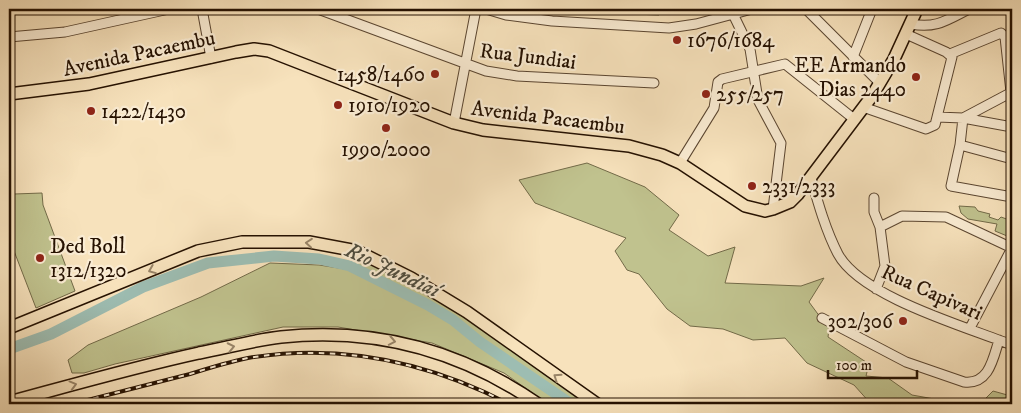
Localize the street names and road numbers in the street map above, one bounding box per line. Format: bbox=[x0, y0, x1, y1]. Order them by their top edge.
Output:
street label: Avenida Pacaembu bbox=[61, 25, 218, 83]
street label: Rua Jundiai bbox=[478, 38, 577, 76]
street label: Avenida Pacaembu bbox=[470, 96, 626, 140]
street label: Rua Capivari bbox=[877, 259, 986, 327]

